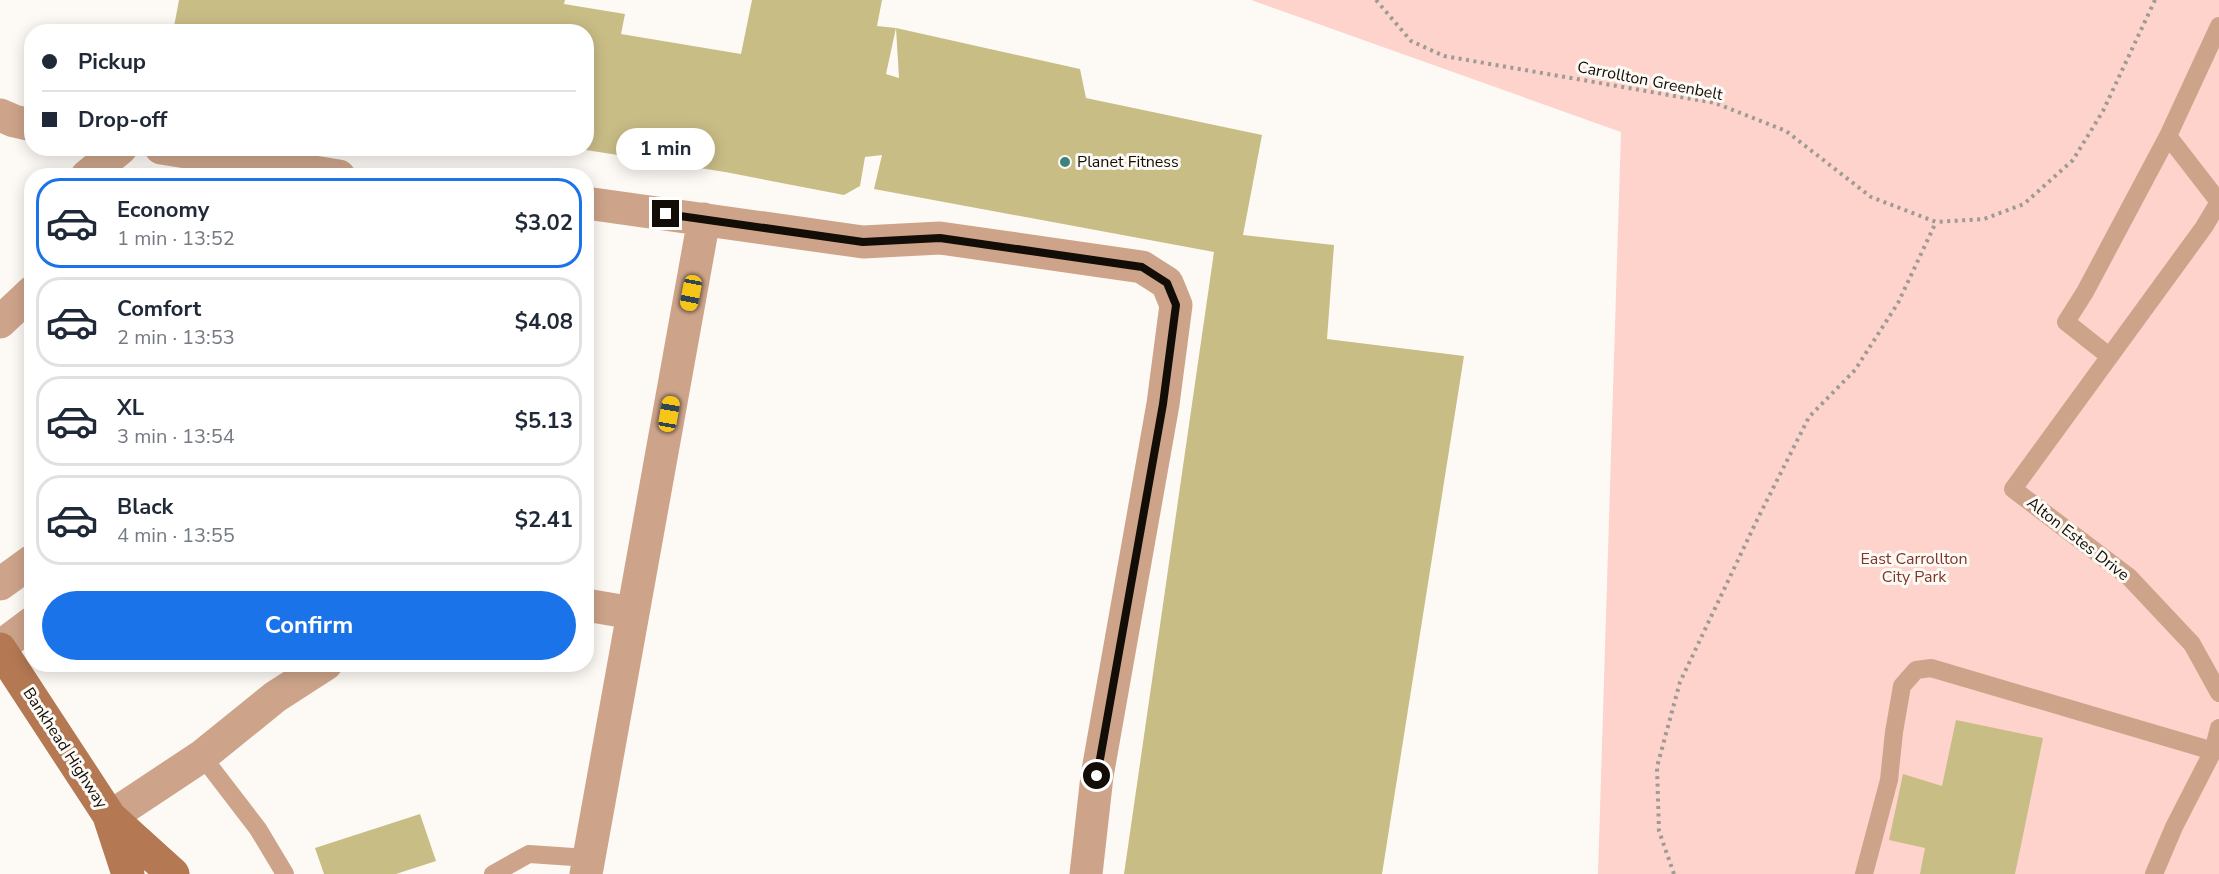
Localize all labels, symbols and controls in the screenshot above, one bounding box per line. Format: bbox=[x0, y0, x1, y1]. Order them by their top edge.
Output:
text: Pickup bbox=[78, 47, 146, 77]
street label: Carrollton Greenbelt bbox=[1575, 56, 1725, 106]
text: Drop-off bbox=[78, 105, 167, 135]
callout: 1 min bbox=[616, 127, 716, 169]
text: 1 min bbox=[640, 135, 691, 162]
place label: Planet Fitness bbox=[1077, 151, 1179, 173]
marker: Planet Fitness bbox=[1058, 155, 1072, 169]
text: Economy bbox=[117, 195, 209, 225]
icon: car bbox=[45, 196, 99, 250]
route end bbox=[652, 200, 679, 227]
text: $3.02 bbox=[515, 208, 573, 238]
text: 1 min · 13:52 bbox=[117, 225, 235, 252]
car bbox=[679, 274, 703, 312]
text: Comfort bbox=[117, 294, 201, 324]
icon: car bbox=[45, 295, 99, 349]
text: $4.08 bbox=[515, 307, 573, 337]
text: 2 min · 13:53 bbox=[117, 324, 235, 351]
text: XL bbox=[117, 393, 144, 423]
icon: car bbox=[45, 394, 99, 448]
car bbox=[657, 395, 681, 433]
text: $5.13 bbox=[515, 406, 573, 436]
text: 3 min · 13:54 bbox=[117, 423, 235, 450]
text: Black bbox=[117, 492, 173, 522]
street label: Alton Estes Drive bbox=[2022, 492, 2134, 586]
icon: car bbox=[45, 493, 99, 547]
text: $2.41 bbox=[515, 505, 573, 535]
text: 4 min · 13:55 bbox=[117, 522, 235, 549]
park label: East Carrollton City Park bbox=[1860, 548, 1968, 588]
button: Confirm bbox=[42, 591, 576, 660]
street label: Bankhead Highway bbox=[18, 683, 113, 813]
route start bbox=[1083, 762, 1110, 789]

